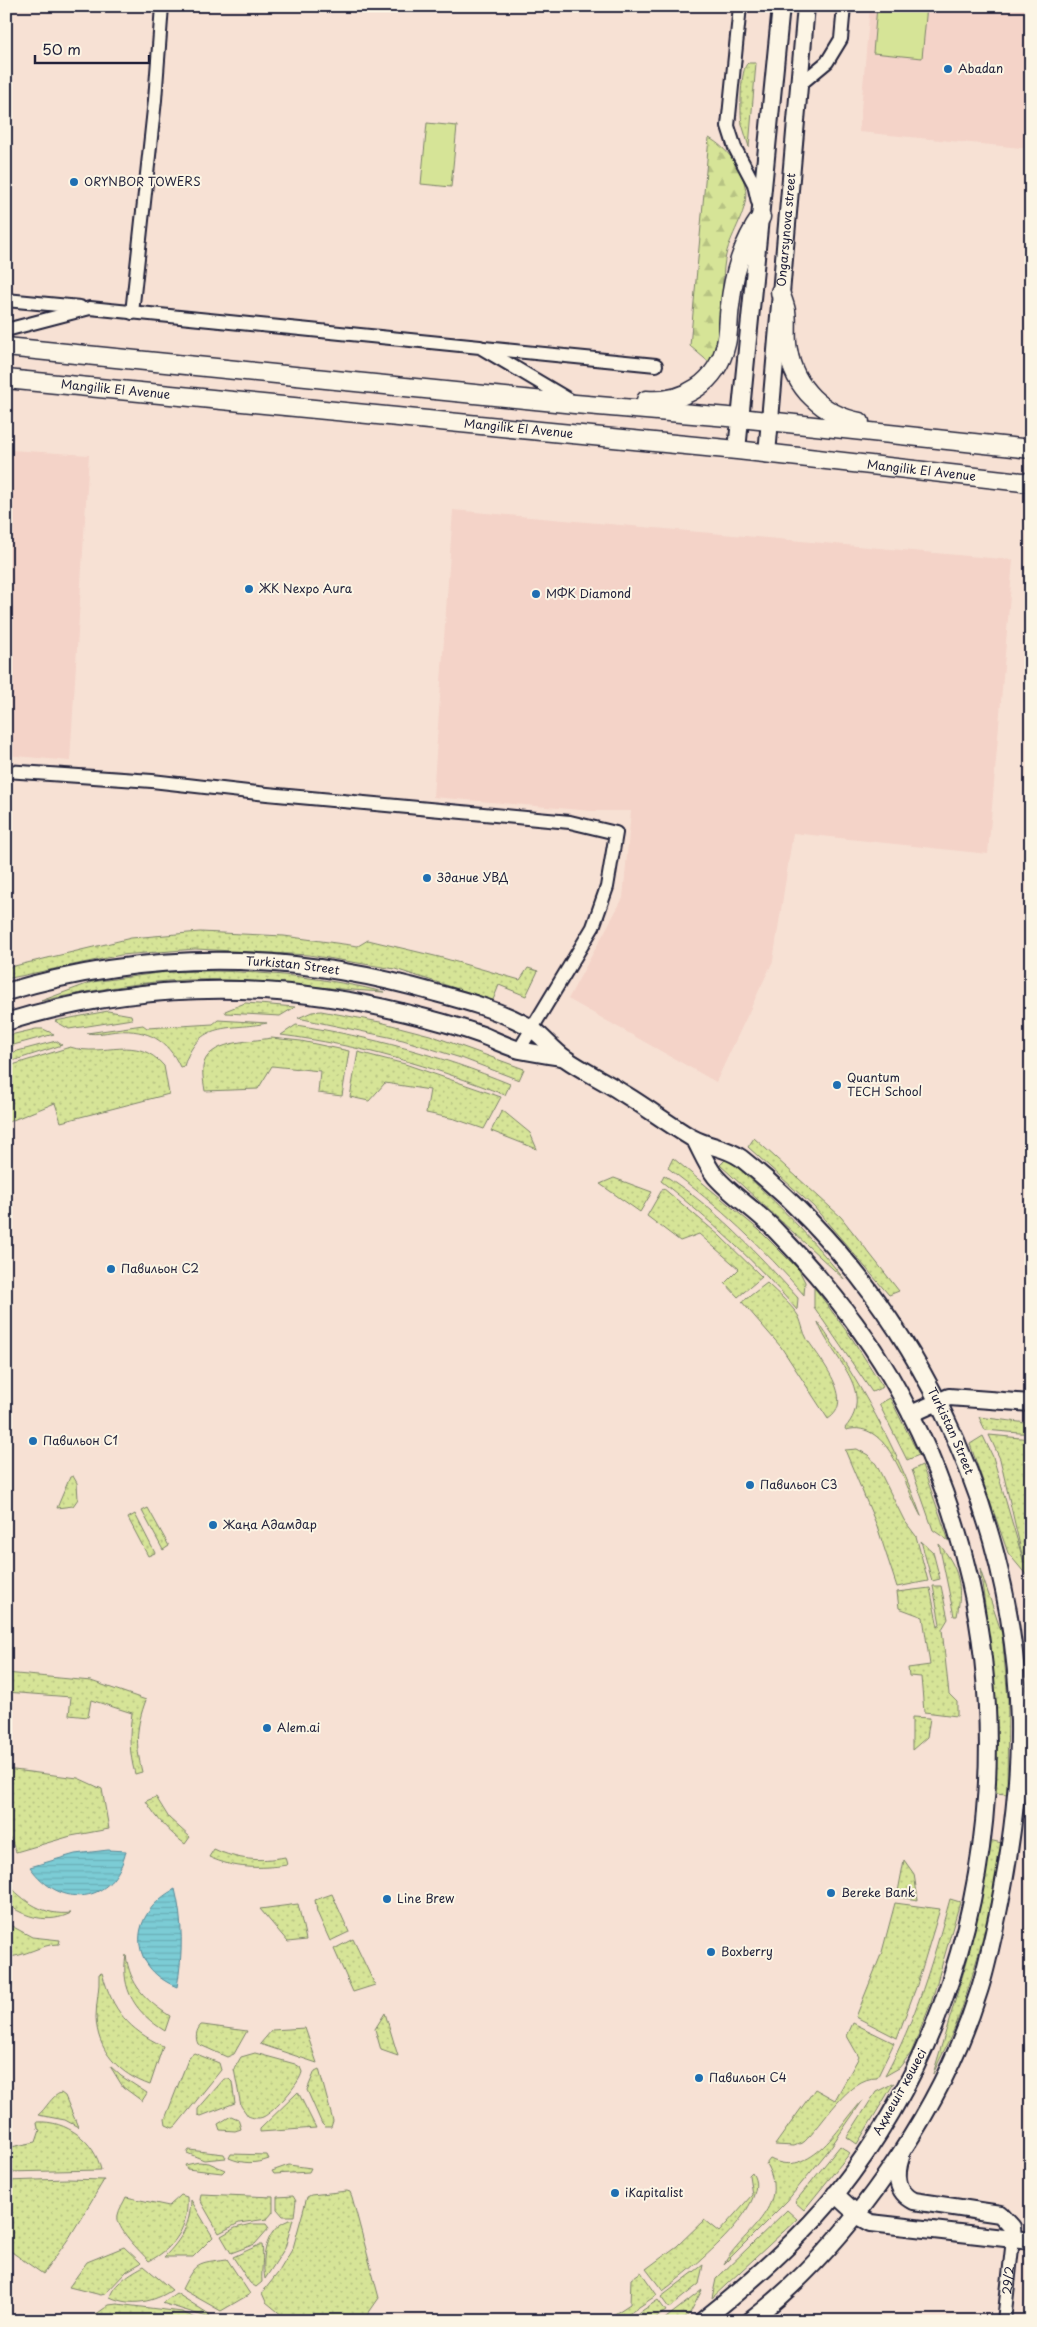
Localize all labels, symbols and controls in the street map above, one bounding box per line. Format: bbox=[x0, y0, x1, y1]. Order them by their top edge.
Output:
scale bar bbox=[35, 32, 149, 64]
text: 50 m bbox=[42, 37, 81, 60]
place label: Abadan bbox=[958, 59, 1003, 77]
marker: Abadan bbox=[942, 63, 954, 75]
place label: ORYNBOR TOWERS bbox=[84, 172, 201, 190]
street label: Ongarsynova street bbox=[772, 172, 799, 287]
marker: ORYNBOR TOWERS bbox=[68, 176, 80, 188]
street label: Mangilik El Avenue bbox=[60, 374, 172, 403]
street label: Mangilik El Avenue bbox=[463, 414, 575, 442]
street label: Mangilik El Avenue bbox=[866, 455, 978, 485]
place label: ЖК Nexpo Aura bbox=[258, 579, 353, 597]
marker: ЖК Nexpo Aura bbox=[243, 583, 255, 595]
place label: МФК Diamond bbox=[546, 584, 631, 602]
marker: МФК Diamond bbox=[530, 588, 542, 600]
place label: Здание УВД bbox=[437, 868, 509, 886]
marker: Здание УВД bbox=[421, 872, 433, 884]
street label: Turkistan Street bbox=[246, 951, 341, 979]
place label: Quantum TECH School bbox=[847, 1068, 922, 1100]
marker: Quantum TECH School bbox=[831, 1079, 843, 1091]
place label: Павильон С2 bbox=[121, 1259, 199, 1277]
marker: Павильон С2 bbox=[105, 1263, 117, 1275]
street label: Turkistan Street bbox=[924, 1384, 979, 1477]
place label: Павильон С1 bbox=[43, 1431, 118, 1449]
marker: Павильон С1 bbox=[27, 1435, 39, 1447]
place label: Павильон С3 bbox=[760, 1475, 838, 1493]
marker: Павильон С3 bbox=[744, 1479, 756, 1491]
place label: Жаңа Адамдар bbox=[222, 1515, 317, 1533]
marker: Жаңа Адамдар bbox=[207, 1519, 219, 1531]
place label: Alem.ai bbox=[277, 1718, 320, 1736]
marker: Alem.ai bbox=[261, 1722, 273, 1734]
place label: Bereke Bank bbox=[841, 1883, 915, 1901]
marker: Bereke Bank bbox=[825, 1887, 837, 1899]
place label: Line Brew bbox=[397, 1889, 455, 1907]
marker: Line Brew bbox=[381, 1893, 393, 1905]
place label: Boxberry bbox=[721, 1942, 773, 1960]
marker: Boxberry bbox=[705, 1946, 717, 1958]
street label: Ақмешіт көшесі bbox=[868, 2045, 930, 2138]
place label: Павильон С4 bbox=[709, 2068, 787, 2086]
marker: Павильон С4 bbox=[693, 2072, 705, 2084]
place label: iKapitalist bbox=[625, 2183, 683, 2201]
marker: iKapitalist bbox=[609, 2187, 621, 2199]
street label: 29/2 bbox=[997, 2265, 1018, 2295]

